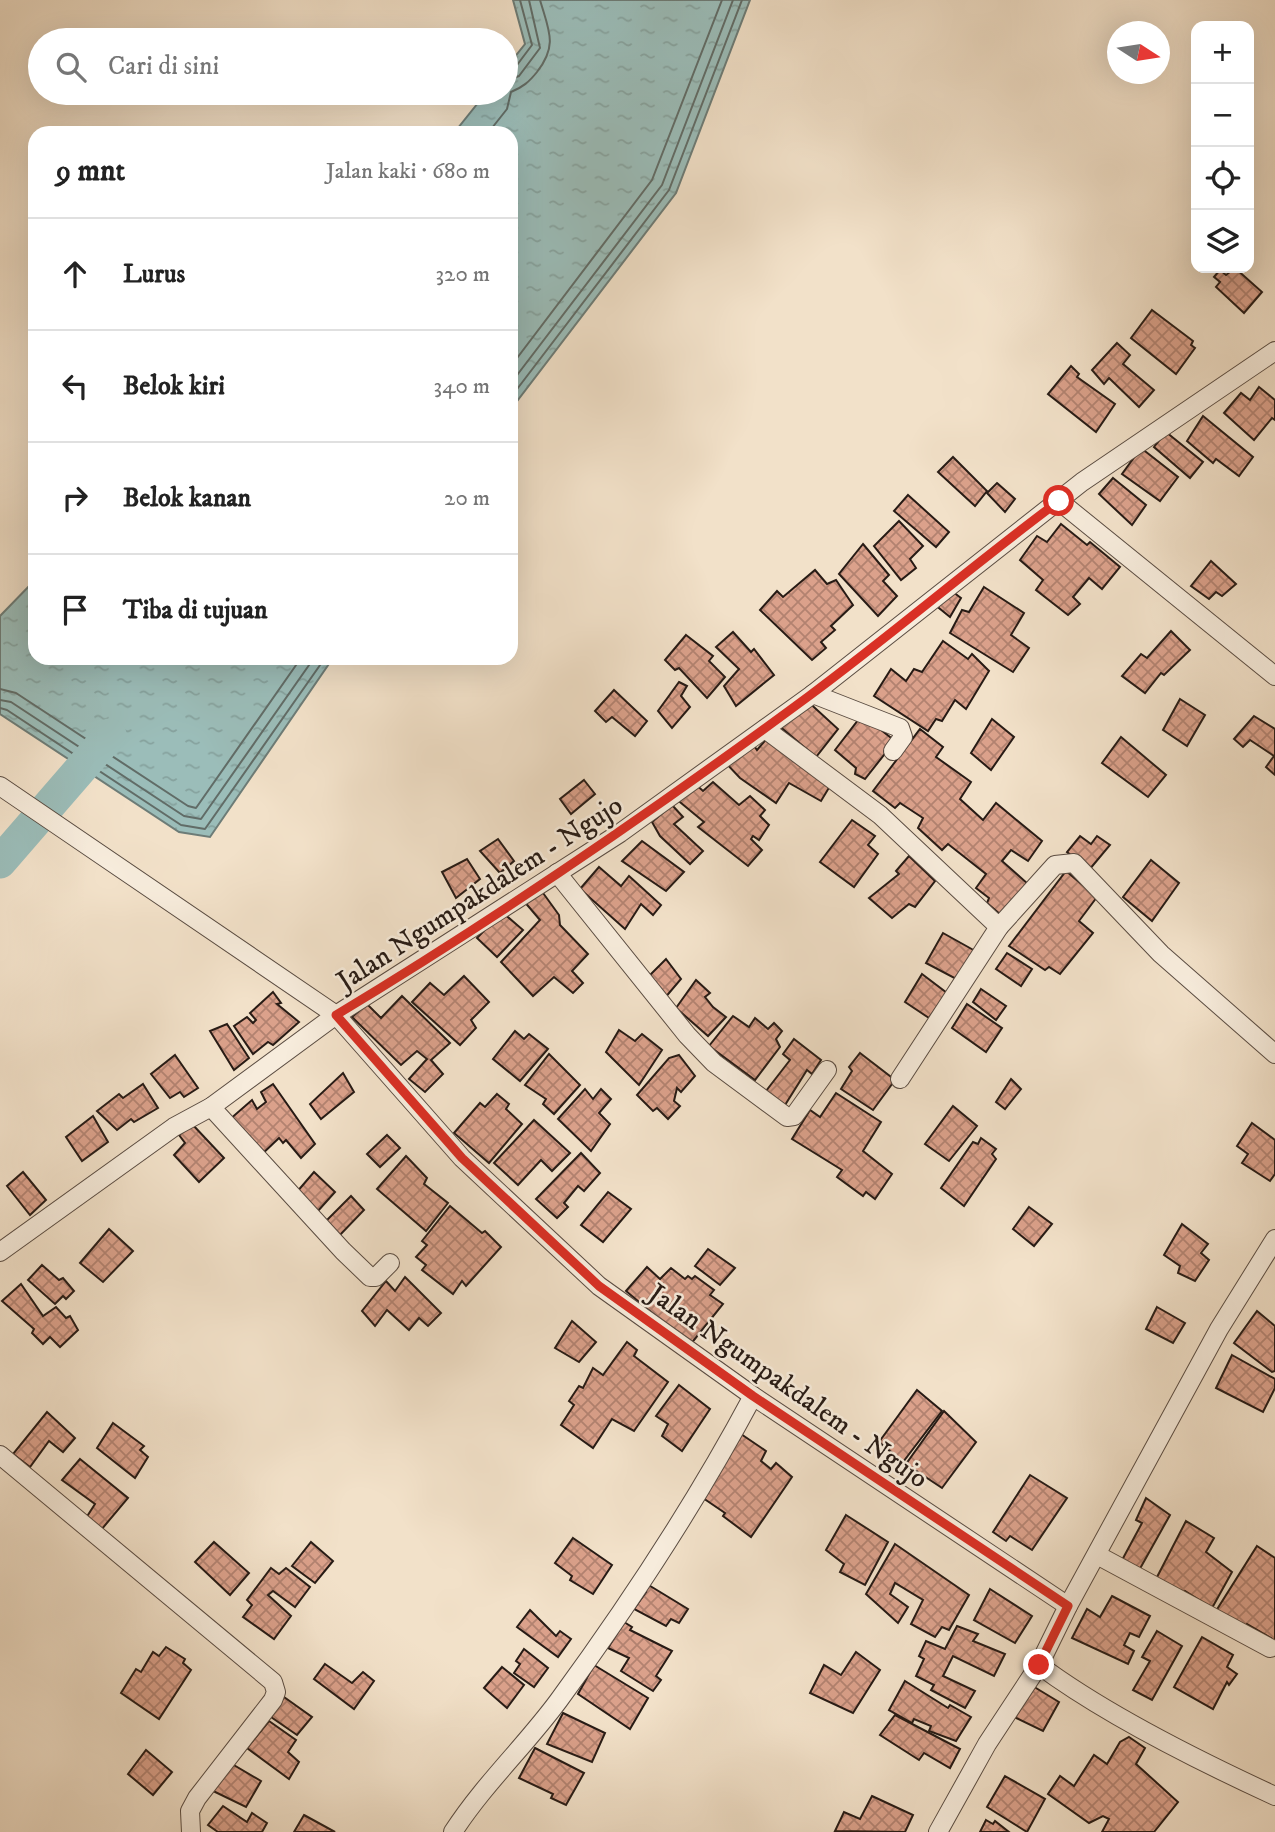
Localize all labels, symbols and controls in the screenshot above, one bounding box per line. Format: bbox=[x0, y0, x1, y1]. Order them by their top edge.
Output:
north arrow bbox=[1107, 21, 1170, 84]
map controls bbox=[1191, 21, 1254, 273]
button: + bbox=[1191, 21, 1254, 84]
search box bbox=[28, 28, 518, 105]
icon: search bbox=[52, 48, 90, 86]
text: Cari di sini bbox=[108, 50, 219, 83]
button: − bbox=[1191, 84, 1254, 147]
button: locate bbox=[1191, 147, 1254, 210]
text: 9 mnt bbox=[56, 153, 125, 190]
text: Jalan kaki · 680 m bbox=[326, 157, 490, 186]
button: layers bbox=[1191, 210, 1254, 273]
icon: ahead bbox=[56, 255, 94, 293]
text: Lurus bbox=[123, 258, 185, 291]
text: 320 m bbox=[436, 260, 490, 289]
icon: left bbox=[56, 367, 94, 405]
text: Belok kiri bbox=[123, 370, 225, 403]
text: 340 m bbox=[434, 372, 490, 401]
icon: right bbox=[56, 479, 94, 517]
text: Belok kanan bbox=[123, 482, 251, 515]
text: 20 m bbox=[444, 484, 490, 513]
route start bbox=[1043, 485, 1074, 516]
icon: arrive bbox=[56, 591, 94, 629]
text: Tiba di tujuan bbox=[123, 594, 268, 627]
street label: Jalan Ngumpakdalem - Ngujo bbox=[328, 788, 629, 1000]
street label: Jalan Ngumpakdalem - Ngujo bbox=[639, 1274, 935, 1496]
route end bbox=[1023, 1649, 1054, 1680]

